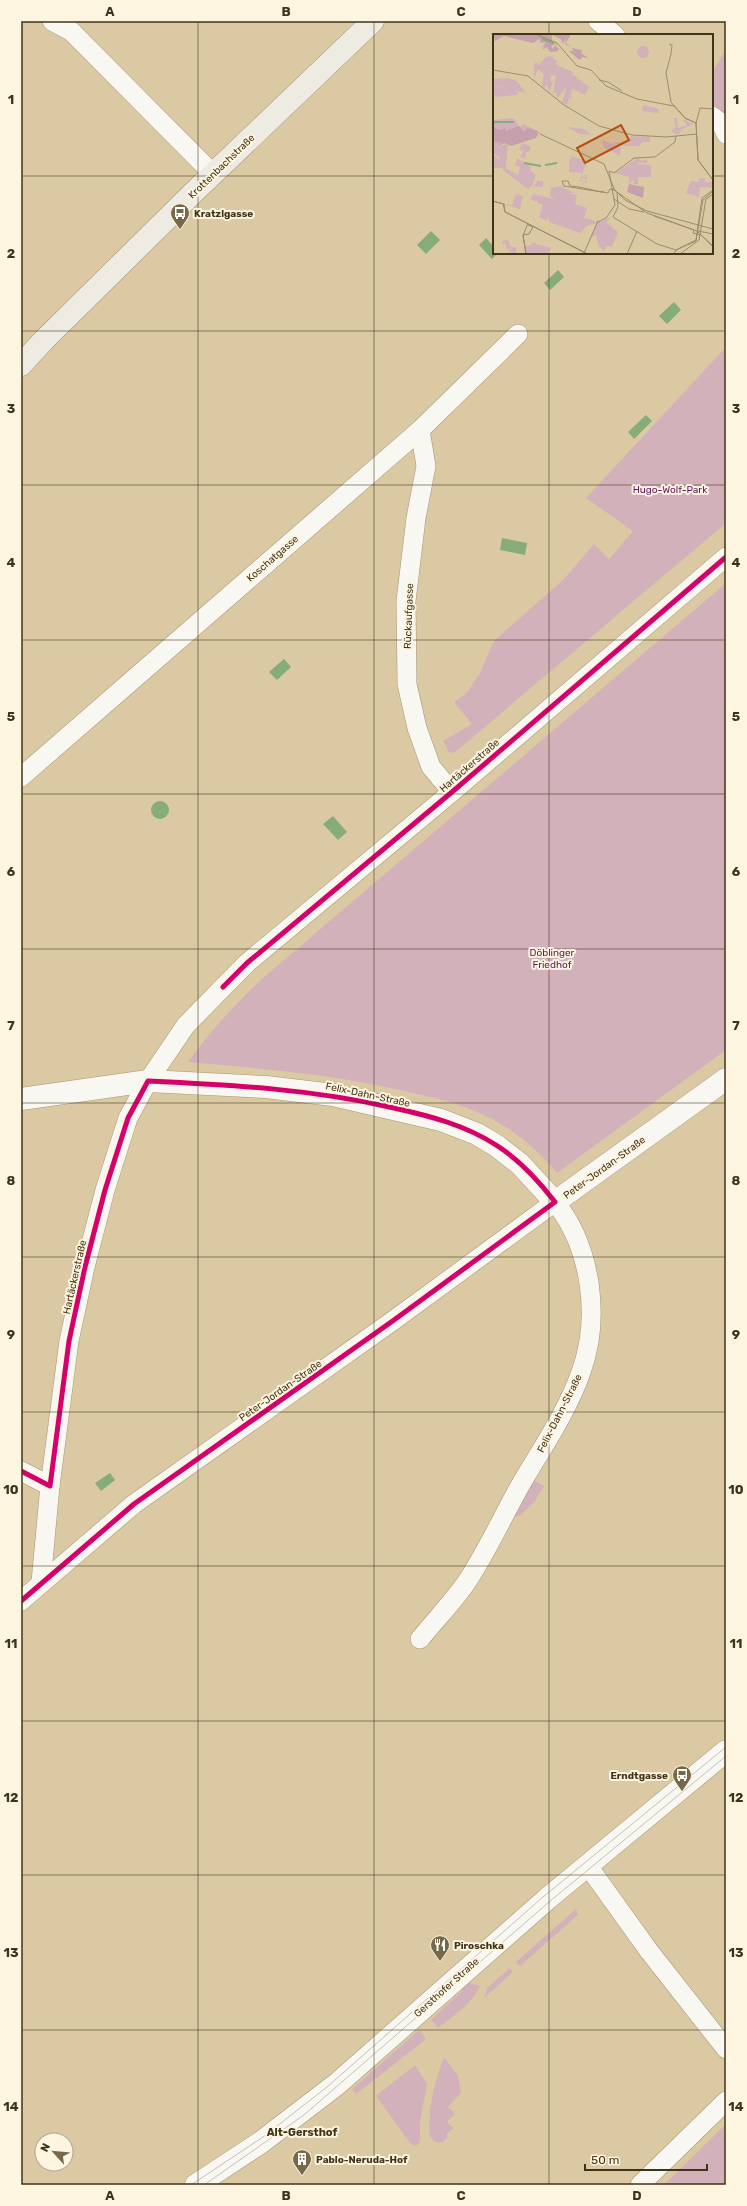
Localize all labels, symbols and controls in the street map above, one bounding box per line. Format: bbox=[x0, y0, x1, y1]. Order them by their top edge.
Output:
text: A bbox=[105, 4, 115, 19]
text: B bbox=[281, 4, 291, 19]
text: C bbox=[456, 4, 466, 19]
text: D bbox=[632, 4, 642, 19]
inset map bbox=[493, 34, 713, 254]
text: 1 bbox=[8, 92, 14, 107]
text: 1 bbox=[733, 92, 739, 107]
street label: Krottenbachstraße bbox=[186, 132, 258, 201]
bus stop icon: Kratzlgasse bbox=[169, 202, 191, 230]
place label: Kratzlgasse bbox=[194, 208, 253, 220]
text: 2 bbox=[7, 246, 15, 261]
text: 2 bbox=[732, 246, 740, 261]
text: 3 bbox=[7, 401, 16, 416]
text: 3 bbox=[732, 401, 741, 416]
park label: Hugo-Wolf-Park bbox=[633, 484, 708, 496]
street label: Koschatgasse bbox=[244, 533, 301, 585]
text: 4 bbox=[7, 555, 16, 570]
text: 4 bbox=[732, 555, 741, 570]
street label: Rückaufgasse bbox=[402, 583, 416, 649]
text: 5 bbox=[7, 709, 15, 724]
text: 5 bbox=[732, 709, 740, 724]
street label: Hartäckerstraße bbox=[437, 736, 502, 795]
text: 6 bbox=[7, 864, 16, 879]
text: 6 bbox=[732, 864, 741, 879]
park label: Döblinger Friedhof bbox=[530, 947, 575, 971]
text: 7 bbox=[7, 1018, 15, 1033]
text: 7 bbox=[732, 1018, 740, 1033]
street label: Felix-Dahn-Straße bbox=[324, 1080, 412, 1110]
street label: Peter-Jordan-Straße bbox=[561, 1134, 648, 1202]
text: 8 bbox=[7, 1173, 16, 1188]
text: 8 bbox=[732, 1173, 741, 1188]
street label: Hartäckerstraße bbox=[61, 1239, 89, 1315]
text: 9 bbox=[7, 1327, 15, 1342]
text: 9 bbox=[732, 1327, 740, 1342]
street label: Peter-Jordan-Straße bbox=[237, 1357, 325, 1424]
street label: Felix-Dahn-Straße bbox=[535, 1372, 585, 1455]
text: 10 bbox=[3, 1482, 19, 1497]
text: 10 bbox=[728, 1482, 744, 1497]
text: 11 bbox=[5, 1636, 17, 1651]
text: 11 bbox=[730, 1636, 742, 1651]
bus stop icon: Erndtgasse bbox=[671, 1764, 693, 1792]
place label: Erndtgasse bbox=[610, 1770, 668, 1782]
text: 12 bbox=[4, 1790, 18, 1805]
text: 12 bbox=[729, 1790, 743, 1805]
restaurant icon: Piroschka bbox=[429, 1934, 451, 1962]
place label: Piroschka bbox=[454, 1940, 504, 1952]
text: 13 bbox=[3, 1945, 19, 1960]
text: 13 bbox=[728, 1945, 744, 1960]
street label: Gersthofer Straße bbox=[412, 1955, 482, 2020]
text: 14 bbox=[3, 2099, 19, 2114]
text: 14 bbox=[728, 2099, 744, 2114]
district label: Alt-Gersthof bbox=[267, 2126, 337, 2139]
north arrow bbox=[34, 2132, 74, 2172]
text: N bbox=[38, 2141, 53, 2154]
scale bar bbox=[585, 2146, 707, 2172]
building icon: Pablo-Neruda-Hof bbox=[291, 2148, 313, 2176]
text: 50 m bbox=[591, 2153, 619, 2167]
place label: Pablo-Neruda-Hof bbox=[316, 2154, 408, 2166]
text: A bbox=[105, 2188, 115, 2203]
text: B bbox=[281, 2188, 291, 2203]
text: C bbox=[456, 2188, 466, 2203]
text: D bbox=[632, 2188, 642, 2203]

